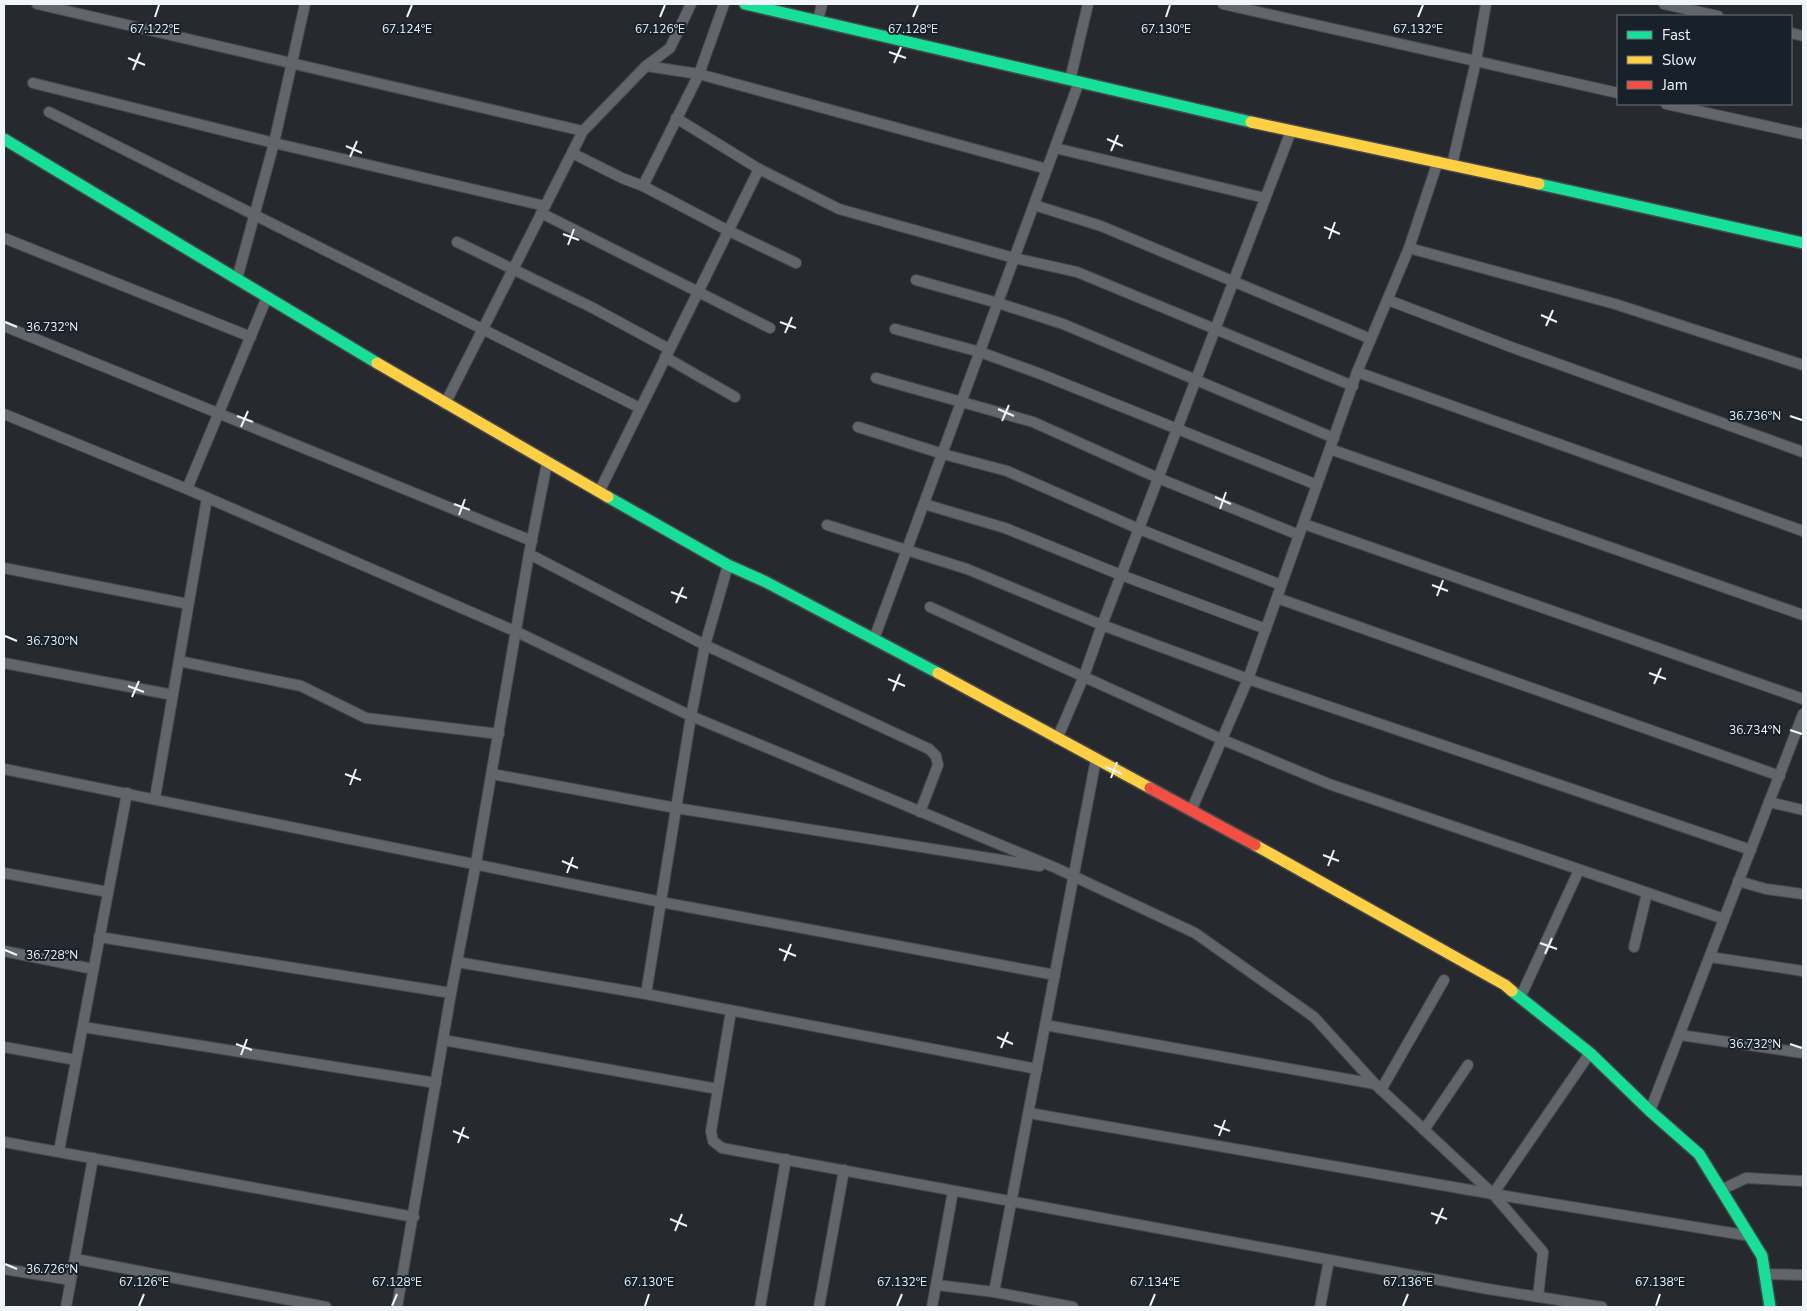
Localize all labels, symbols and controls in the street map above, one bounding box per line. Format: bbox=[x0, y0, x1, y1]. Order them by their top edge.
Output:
legend bbox=[1617, 15, 1792, 105]
text: 67.122°E bbox=[130, 21, 180, 37]
text: 67.124°E bbox=[382, 21, 432, 37]
text: 67.126°E bbox=[635, 21, 685, 37]
text: 67.128°E bbox=[888, 21, 938, 37]
text: 67.130°E bbox=[1141, 21, 1191, 37]
text: 67.132°E bbox=[1393, 21, 1443, 37]
text: Fast bbox=[1662, 25, 1691, 45]
text: Slow bbox=[1662, 50, 1697, 70]
text: Jam bbox=[1661, 75, 1688, 95]
text: 36.732°N bbox=[26, 319, 78, 335]
text: 36.736°N bbox=[1729, 408, 1781, 424]
text: 36.730°N bbox=[26, 633, 78, 649]
text: 36.734°N bbox=[1729, 722, 1781, 738]
text: 36.728°N bbox=[26, 947, 78, 963]
text: 36.732°N bbox=[1729, 1036, 1781, 1052]
text: 36.726°N bbox=[26, 1261, 78, 1277]
text: 67.126°E bbox=[119, 1274, 169, 1290]
text: 67.128°E bbox=[372, 1274, 422, 1290]
text: 67.130°E bbox=[624, 1274, 674, 1290]
text: 67.132°E bbox=[877, 1274, 927, 1290]
text: 67.134°E bbox=[1130, 1274, 1180, 1290]
text: 67.136°E bbox=[1383, 1274, 1433, 1290]
text: 67.138°E bbox=[1635, 1274, 1685, 1290]

